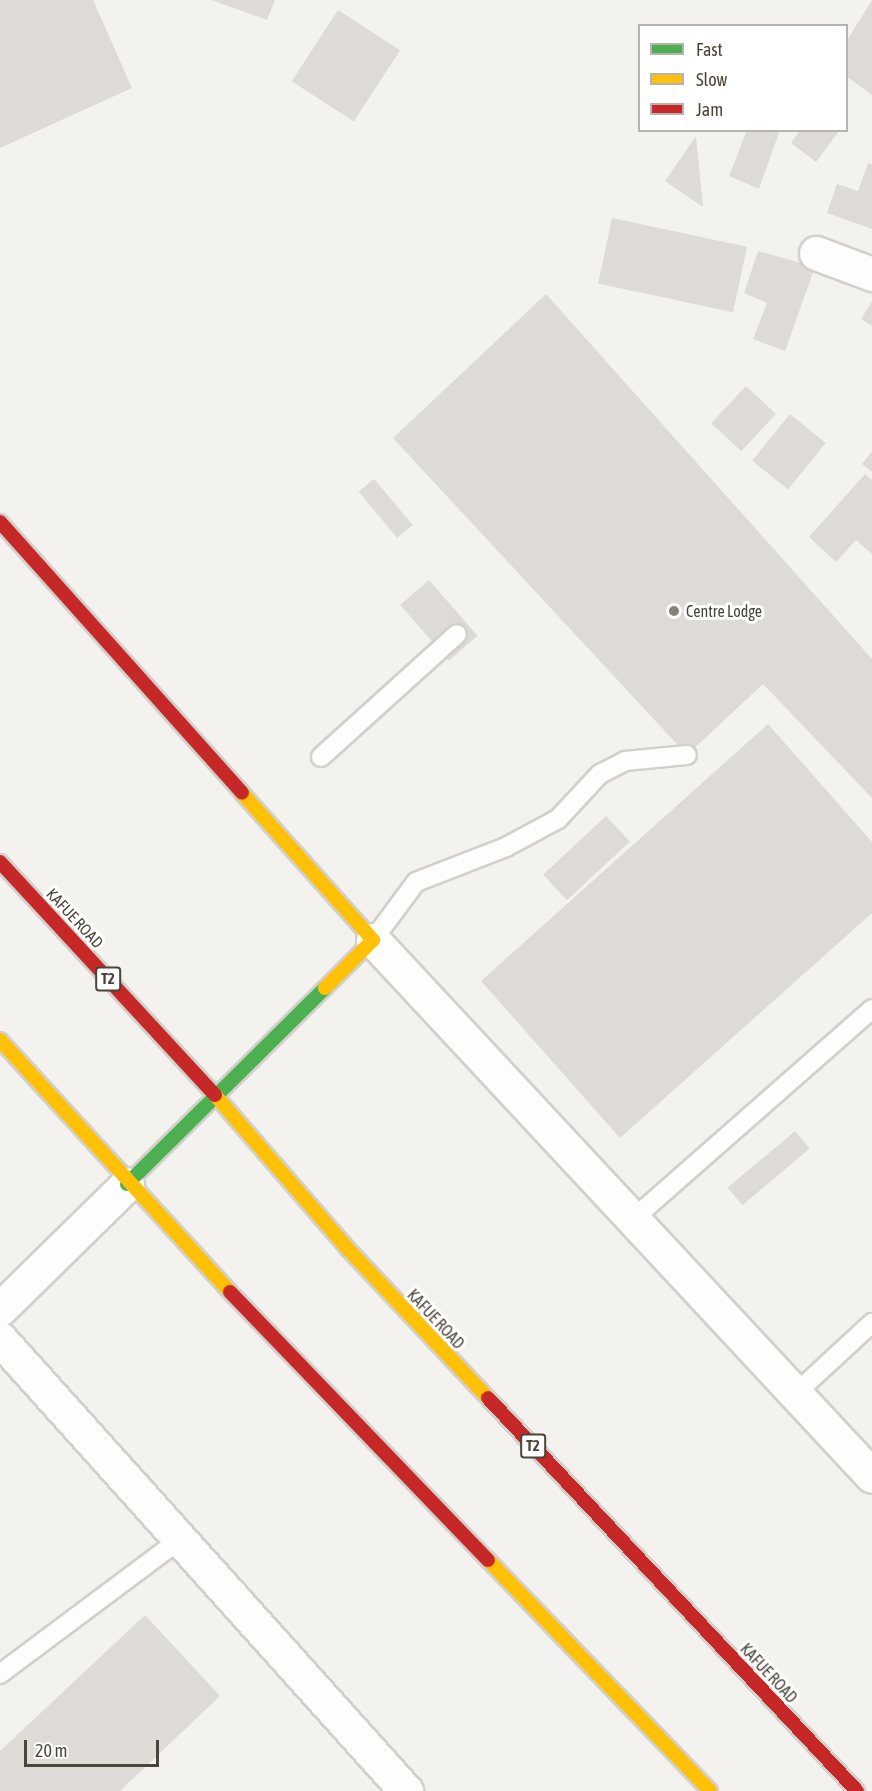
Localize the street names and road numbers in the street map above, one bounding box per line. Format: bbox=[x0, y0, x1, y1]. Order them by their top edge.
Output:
street label: KAFUE ROAD bbox=[43, 884, 107, 952]
road number: T2 bbox=[94, 967, 122, 991]
street label: KAFUE ROAD bbox=[404, 1285, 468, 1353]
road number: T2 bbox=[520, 1434, 546, 1458]
street label: KAFUE ROAD bbox=[737, 1639, 801, 1707]

